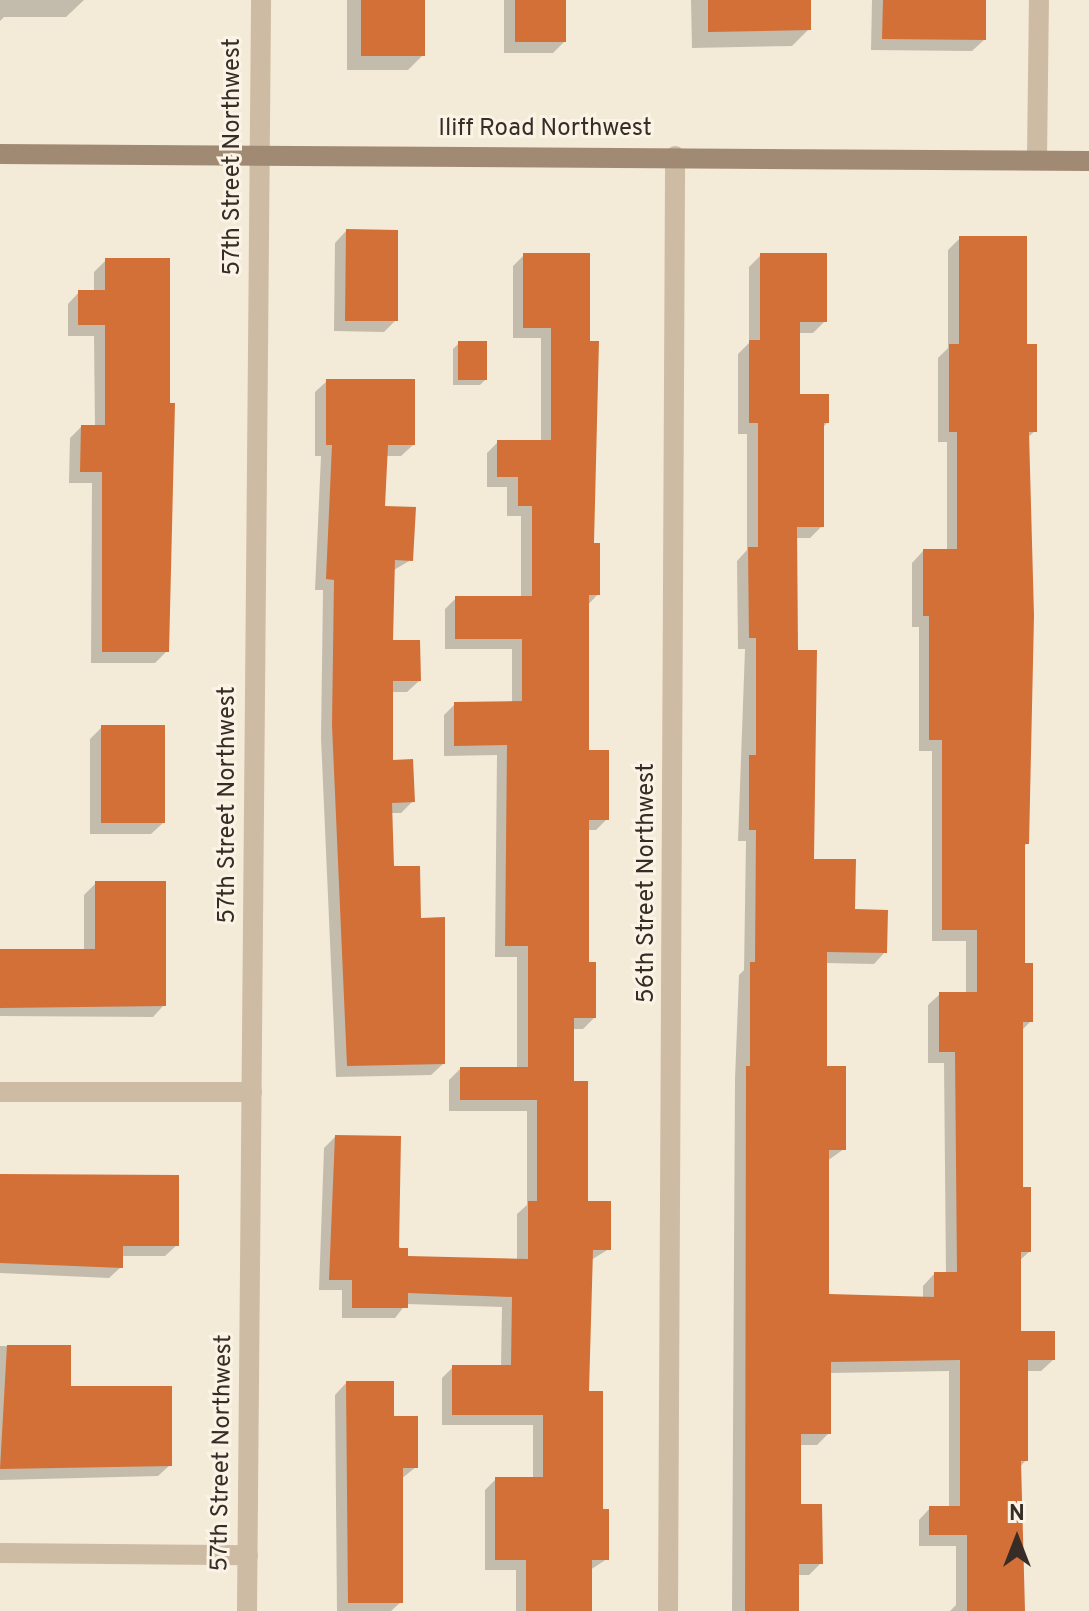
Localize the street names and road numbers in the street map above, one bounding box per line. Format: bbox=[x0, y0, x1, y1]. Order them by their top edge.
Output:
street label: 57th Street Northwest bbox=[220, 38, 248, 276]
street label: Iliff Road Northwest bbox=[438, 116, 652, 144]
street label: 57th Street Northwest bbox=[215, 686, 243, 924]
street label: 56th Street Northwest bbox=[634, 763, 662, 1003]
street label: 57th Street Northwest bbox=[207, 1334, 239, 1572]

